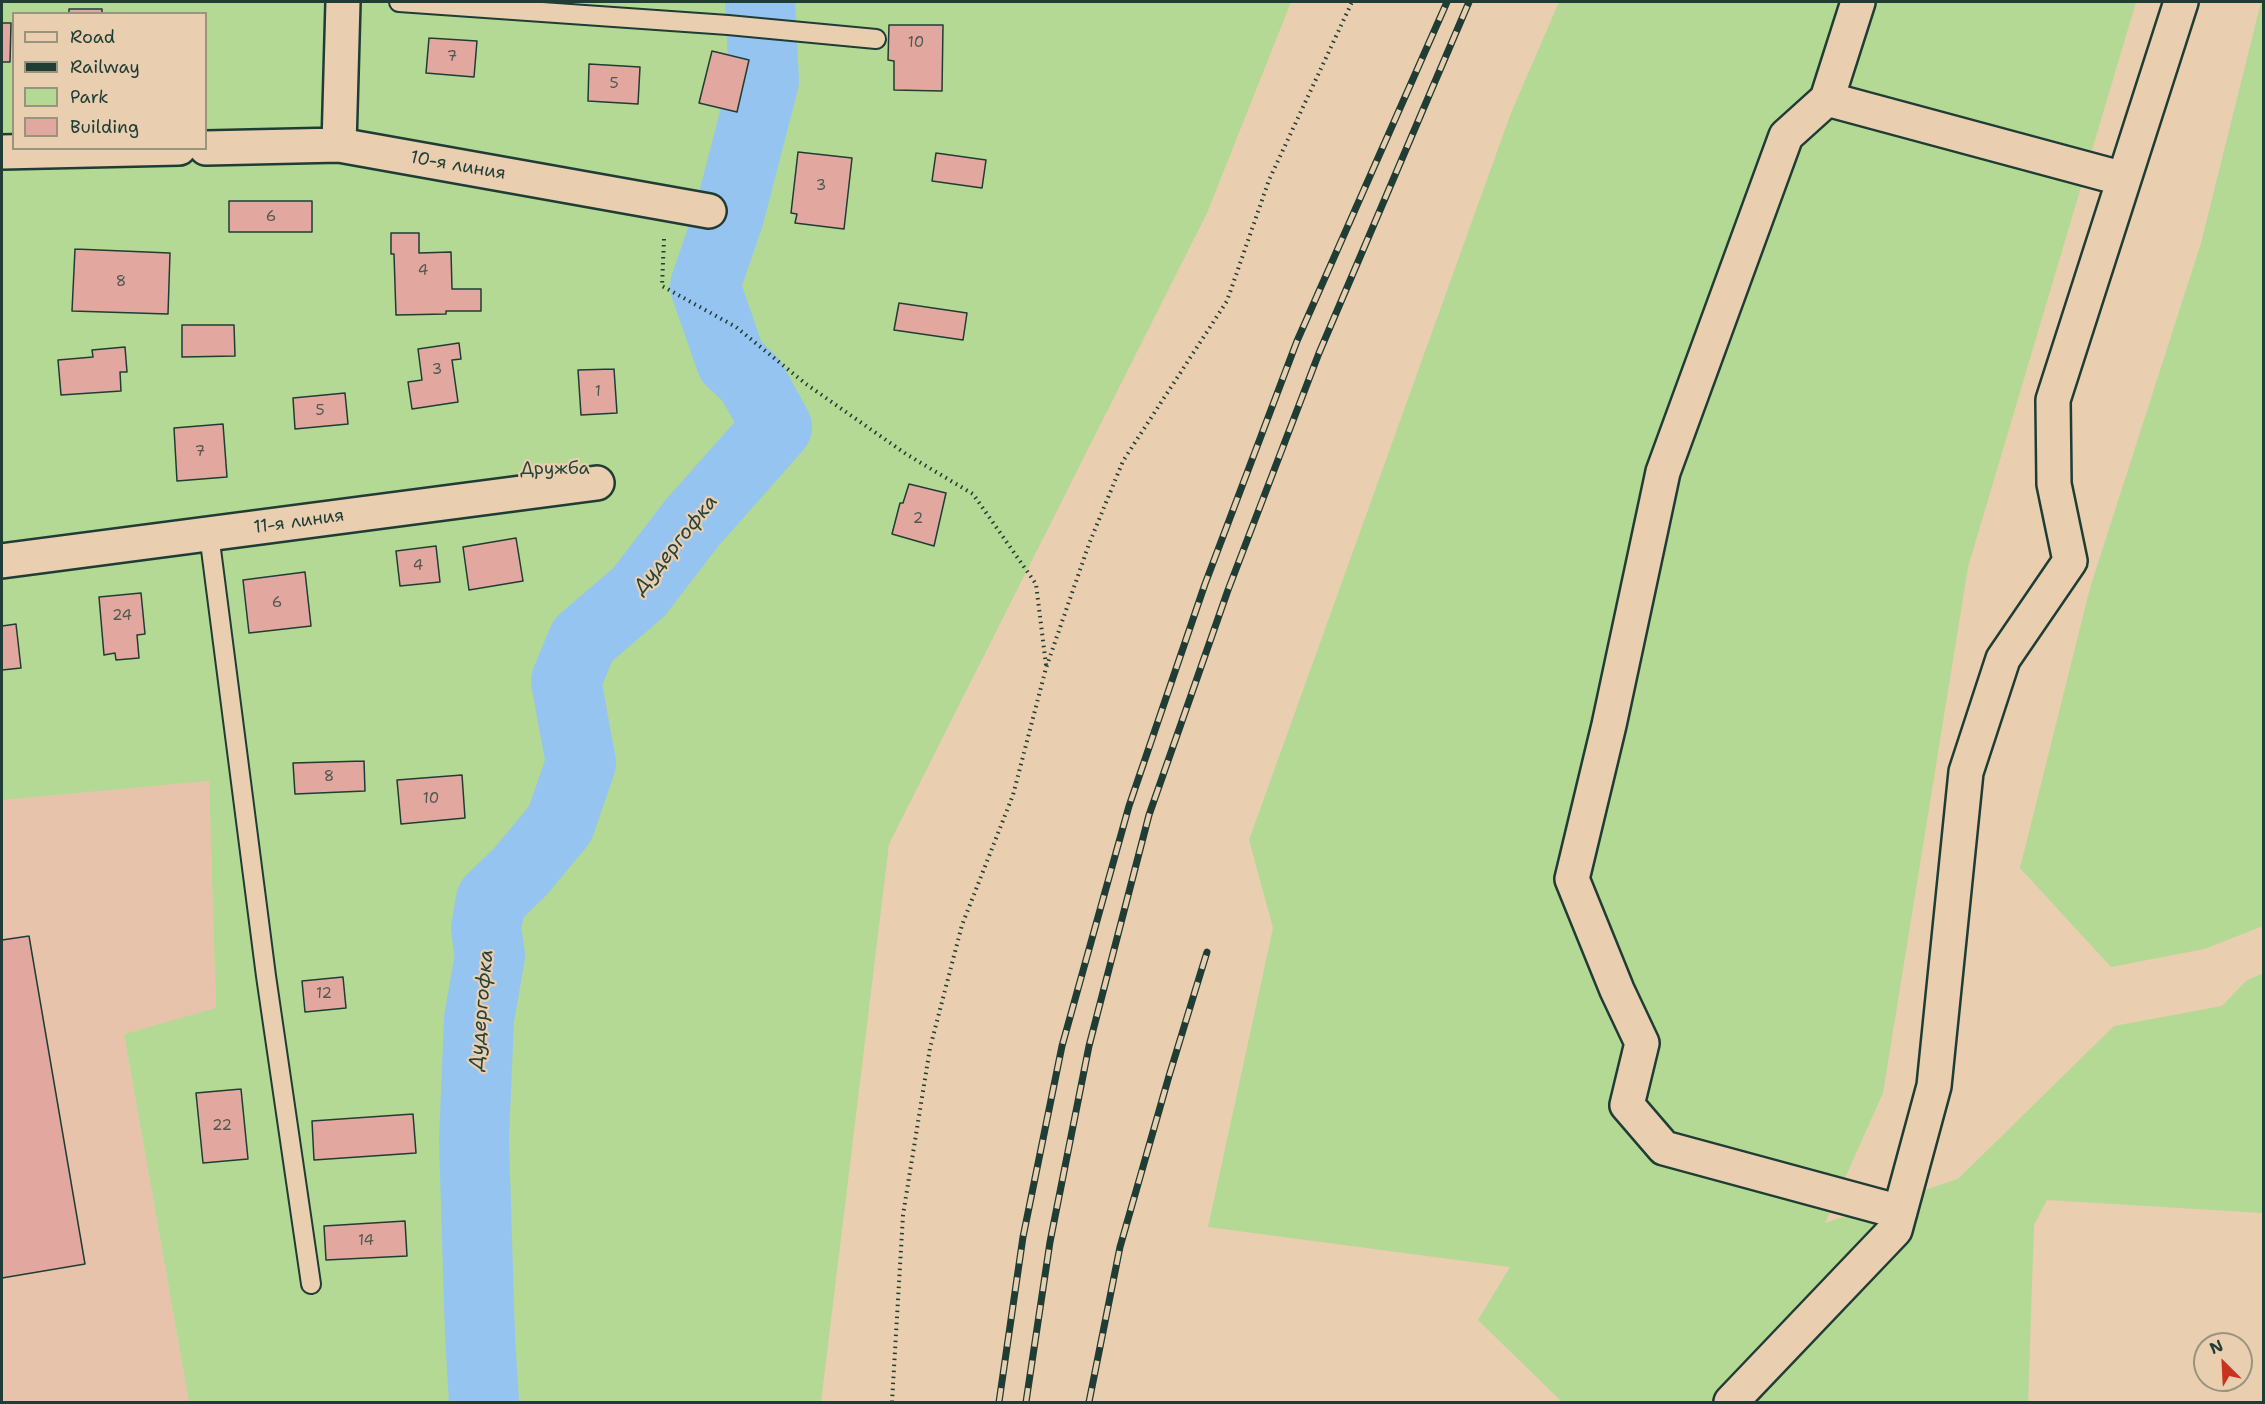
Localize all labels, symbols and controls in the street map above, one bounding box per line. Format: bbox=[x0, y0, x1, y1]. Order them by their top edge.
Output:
legend bbox=[12, 12, 207, 150]
text: Road bbox=[70, 25, 115, 49]
house number: 10 bbox=[908, 34, 924, 52]
house number: 7 bbox=[447, 48, 457, 66]
text: Railway bbox=[70, 55, 140, 79]
house number: 5 bbox=[609, 75, 619, 93]
text: Park bbox=[70, 85, 109, 109]
text: Building bbox=[70, 115, 139, 139]
street label: 10-я линия bbox=[409, 147, 507, 185]
house number: 3 bbox=[816, 177, 826, 195]
house number: 6 bbox=[266, 208, 276, 226]
house number: 4 bbox=[418, 262, 428, 280]
house number: 8 bbox=[116, 273, 126, 291]
house number: 3 bbox=[432, 361, 442, 379]
house number: 1 bbox=[595, 383, 601, 401]
house number: 5 bbox=[315, 402, 325, 420]
house number: 7 bbox=[195, 443, 205, 461]
park label: Дружба bbox=[520, 458, 590, 480]
water label: Дудергофка bbox=[629, 490, 723, 600]
street label: 11-я линия bbox=[252, 505, 346, 539]
house number: 2 bbox=[913, 510, 923, 528]
house number: 4 bbox=[413, 557, 423, 575]
house number: 6 bbox=[272, 594, 282, 612]
house number: 24 bbox=[112, 607, 132, 625]
house number: 8 bbox=[324, 768, 334, 786]
house number: 10 bbox=[423, 790, 439, 808]
water label: Дудергофка bbox=[465, 949, 499, 1071]
house number: 12 bbox=[316, 985, 332, 1003]
house number: 22 bbox=[212, 1117, 232, 1135]
house number: 14 bbox=[358, 1232, 374, 1250]
north arrow bbox=[2193, 1332, 2253, 1392]
text: N bbox=[2206, 1335, 2226, 1359]

